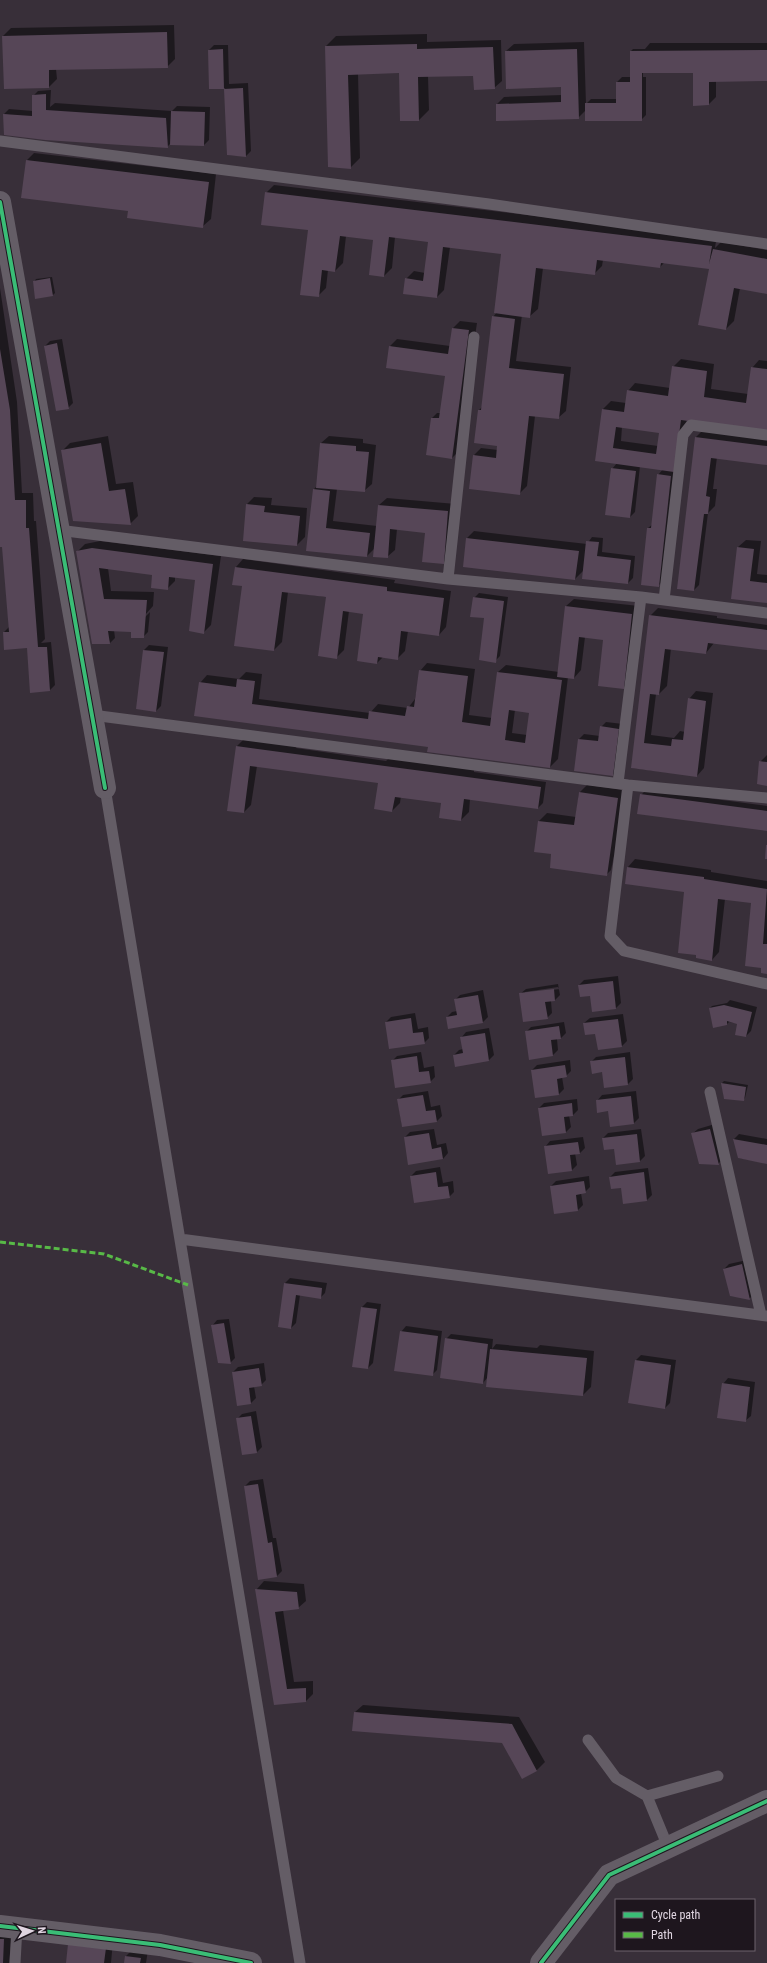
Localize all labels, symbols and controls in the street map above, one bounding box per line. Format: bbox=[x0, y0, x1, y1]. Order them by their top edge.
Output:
legend bbox=[615, 1899, 755, 1951]
text: Cycle path bbox=[651, 1908, 701, 1922]
north arrow bbox=[12, 1911, 52, 1951]
text: N bbox=[35, 1927, 48, 1934]
text: Path bbox=[651, 1928, 673, 1942]

